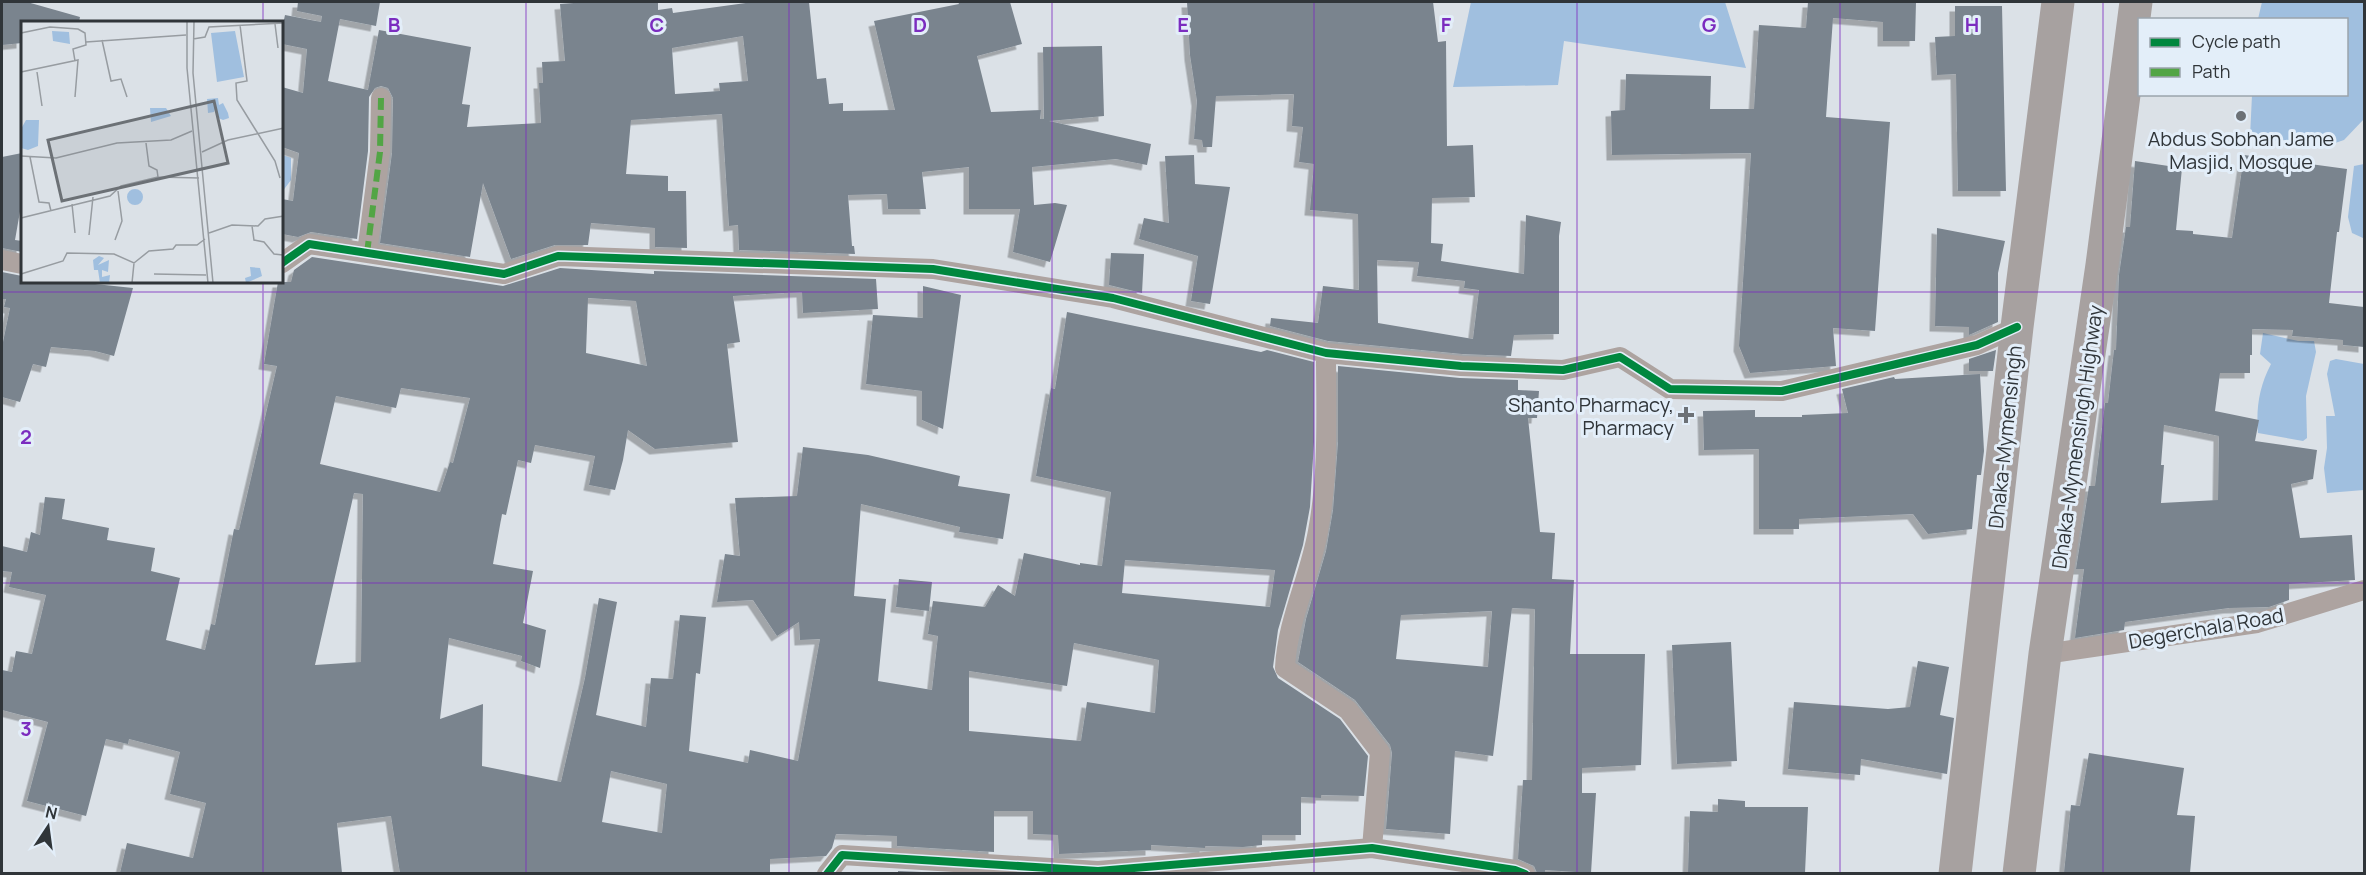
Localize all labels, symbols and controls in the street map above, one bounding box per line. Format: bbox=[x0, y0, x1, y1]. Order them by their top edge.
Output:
text: B bbox=[388, 11, 401, 38]
text: C bbox=[650, 11, 664, 38]
text: D bbox=[913, 11, 927, 38]
text: E bbox=[1177, 11, 1189, 38]
text: F bbox=[1441, 11, 1452, 38]
text: G bbox=[1702, 11, 1717, 38]
text: H bbox=[1965, 11, 1979, 38]
legend bbox=[2138, 18, 2348, 96]
inset map bbox=[21, 21, 284, 284]
text: Cycle path bbox=[2192, 29, 2281, 53]
text: Path bbox=[2192, 59, 2230, 83]
marker: Abdus Sobhan Jame Masjid, Mosque bbox=[2234, 109, 2248, 123]
place label: Abdus Sobhan Jame Masjid, Mosque bbox=[2148, 125, 2334, 175]
street label: Dhaka-Mymensingh Highway bbox=[2045, 303, 2109, 571]
street label: Dhaka-Mymensingh bbox=[1982, 344, 2028, 530]
place label: Shanto Pharmacy, Pharmacy bbox=[1508, 391, 1674, 441]
marker: Shanto Pharmacy, Pharmacy bbox=[1679, 408, 1693, 422]
text: 2 bbox=[20, 423, 32, 450]
street label: Degerchala Road bbox=[2126, 601, 2286, 655]
text: 3 bbox=[20, 715, 32, 742]
north arrow bbox=[18, 797, 78, 857]
text: N bbox=[43, 800, 59, 824]

